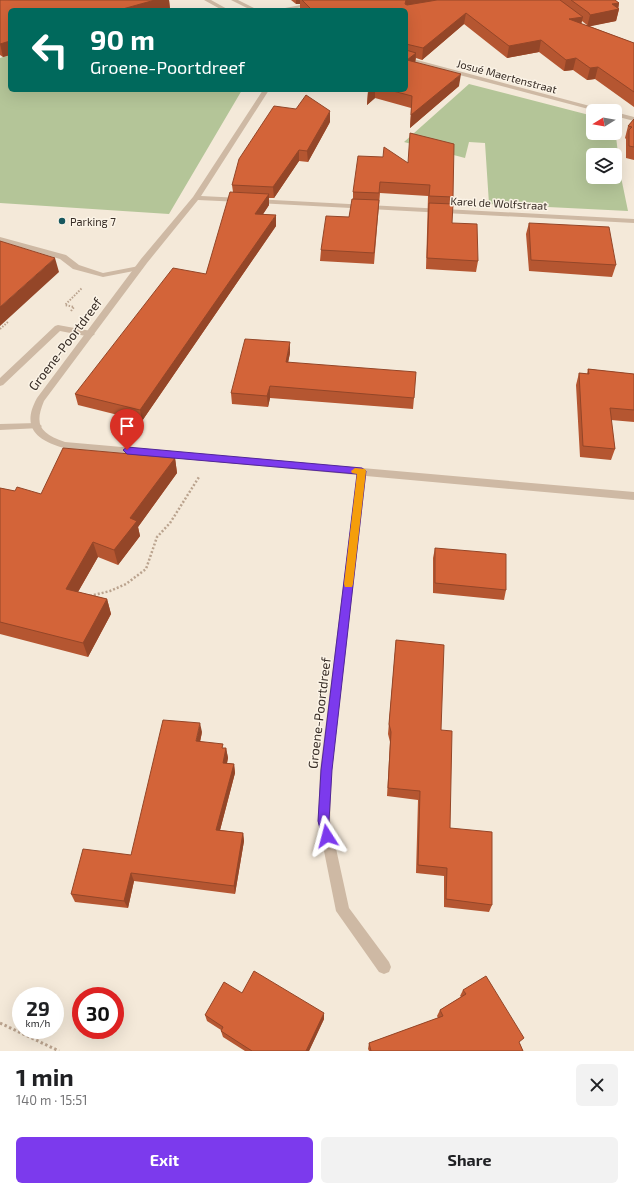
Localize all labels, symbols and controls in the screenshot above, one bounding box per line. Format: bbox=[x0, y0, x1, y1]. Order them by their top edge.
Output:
text: 90 m bbox=[90, 22, 155, 56]
icon: left bbox=[24, 24, 76, 76]
text: Groene-Poortdreef bbox=[90, 56, 245, 78]
street label: Josué Maertenstraat bbox=[455, 56, 559, 96]
north arrow bbox=[586, 104, 622, 140]
map controls bbox=[586, 104, 622, 184]
button: layers bbox=[586, 148, 622, 184]
street label: Karel de Wolfstraat bbox=[450, 194, 548, 212]
place label: Parking 7 bbox=[70, 215, 116, 228]
marker: Parking 7 bbox=[57, 216, 67, 226]
street label: Groene-Poortdreef bbox=[25, 294, 106, 393]
pin bbox=[110, 409, 144, 450]
icon: arrive bbox=[116, 415, 138, 437]
street label: Groene-Poortdreef bbox=[304, 655, 334, 769]
position arrow bbox=[306, 815, 348, 857]
speed limit sign: 30 bbox=[72, 987, 124, 1039]
text: 29 bbox=[26, 996, 50, 1020]
text: km/h bbox=[26, 1017, 50, 1029]
text: 1 min bbox=[16, 1062, 74, 1091]
button: close bbox=[576, 1064, 618, 1106]
text: 140 m · 15:51 bbox=[16, 1092, 88, 1108]
button: Exit bbox=[16, 1137, 313, 1183]
button: Share bbox=[321, 1137, 618, 1183]

